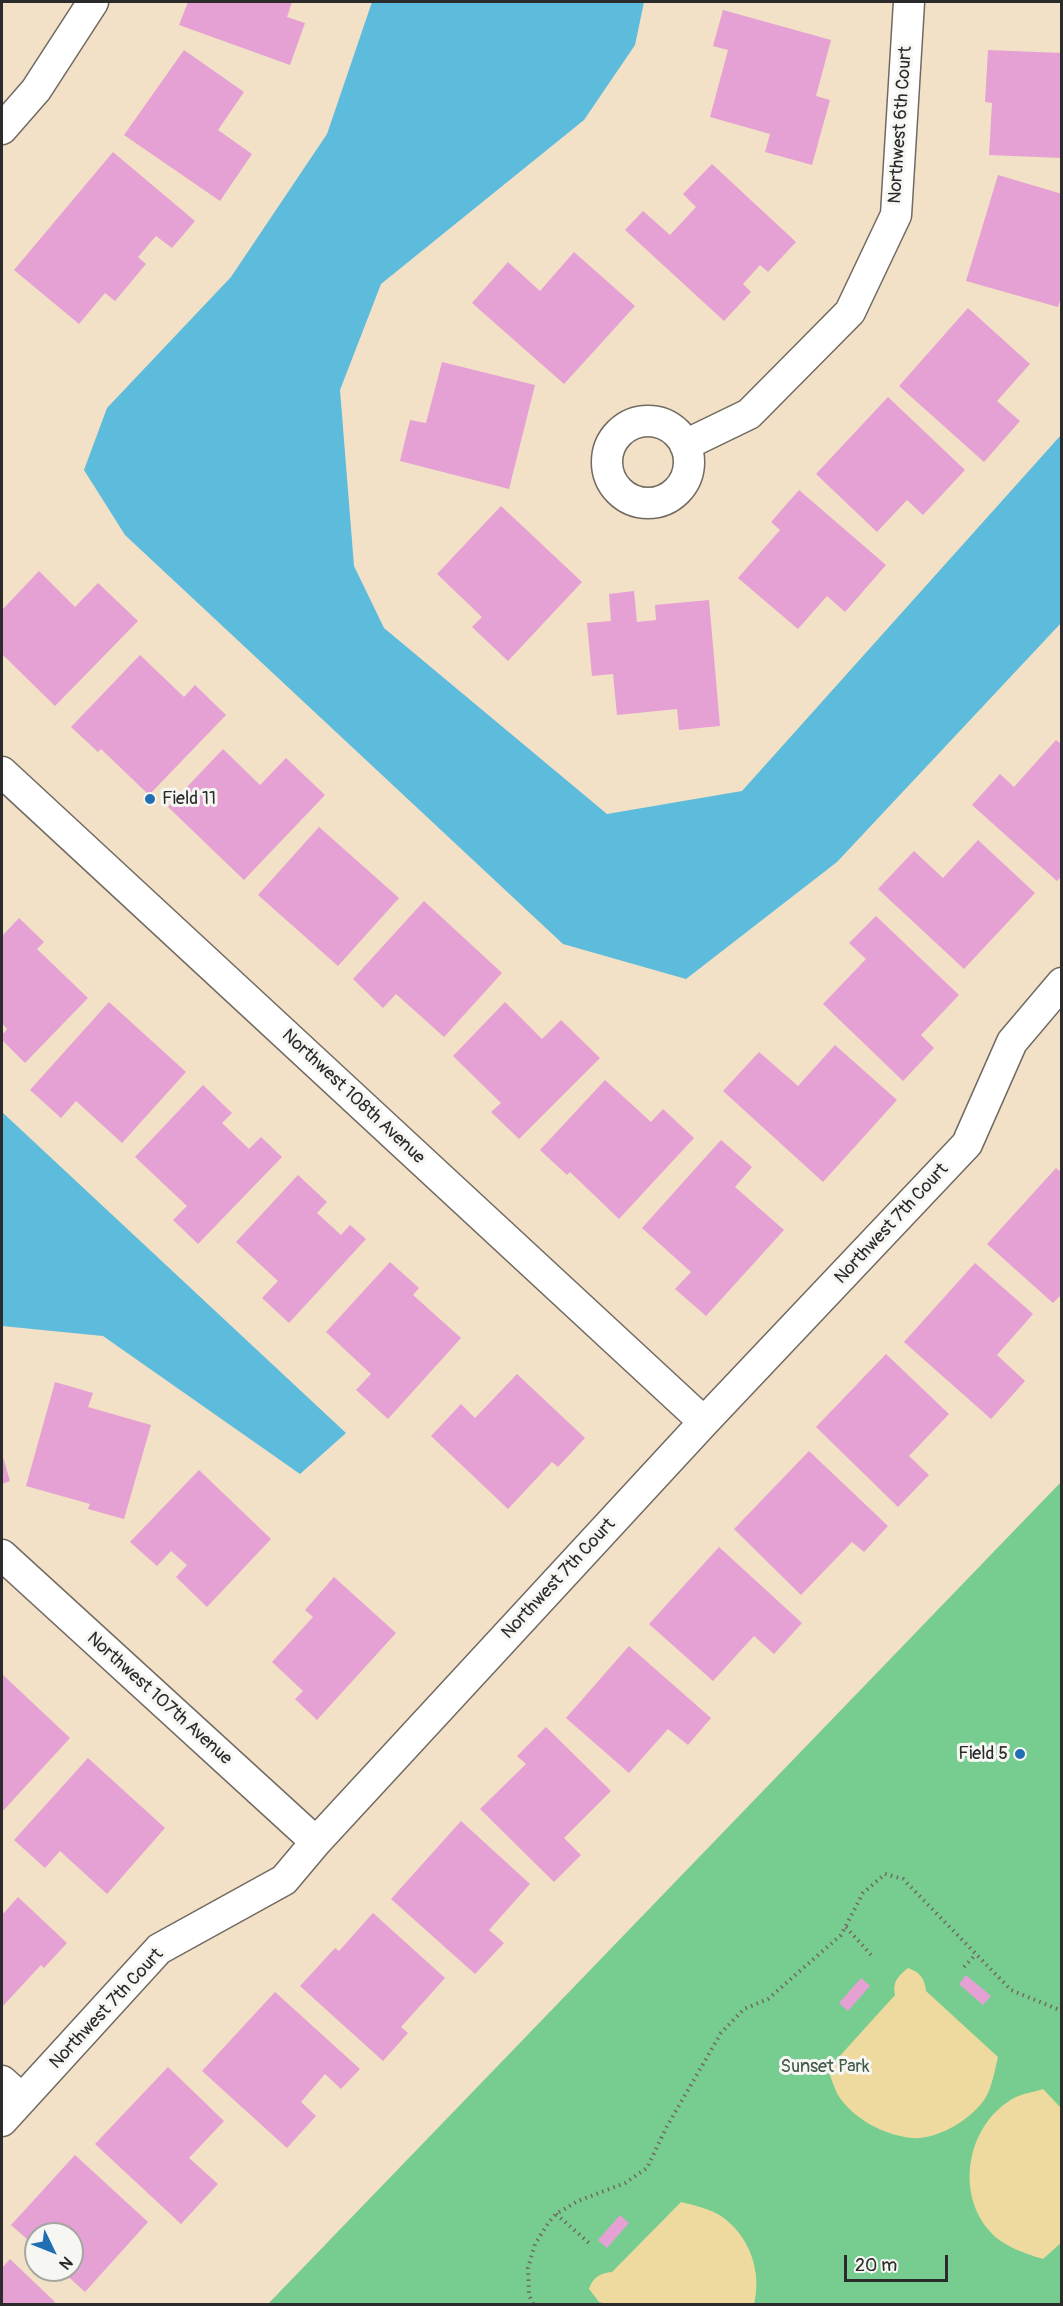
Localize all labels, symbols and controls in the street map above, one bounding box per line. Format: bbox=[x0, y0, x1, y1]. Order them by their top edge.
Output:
street label: Northwest 6th Court bbox=[885, 46, 917, 204]
place label: Field 11 bbox=[162, 788, 216, 810]
marker: Field 11 bbox=[143, 792, 157, 806]
street label: Northwest 108th Avenue bbox=[277, 1025, 429, 1169]
street label: Northwest 7th Court bbox=[831, 1159, 953, 1289]
street label: Northwest 7th Court bbox=[498, 1514, 620, 1644]
street label: Northwest 107th Avenue bbox=[82, 1628, 236, 1770]
place label: Field 5 bbox=[958, 1743, 1008, 1765]
marker: Field 5 bbox=[1013, 1747, 1027, 1761]
street label: Northwest 7th Court bbox=[46, 1944, 168, 2074]
park label: Sunset Park bbox=[781, 2056, 869, 2078]
north arrow bbox=[24, 2222, 84, 2282]
scale bar bbox=[847, 2243, 950, 2281]
text: N bbox=[55, 2252, 77, 2274]
text: 20 m bbox=[855, 2254, 897, 2277]

